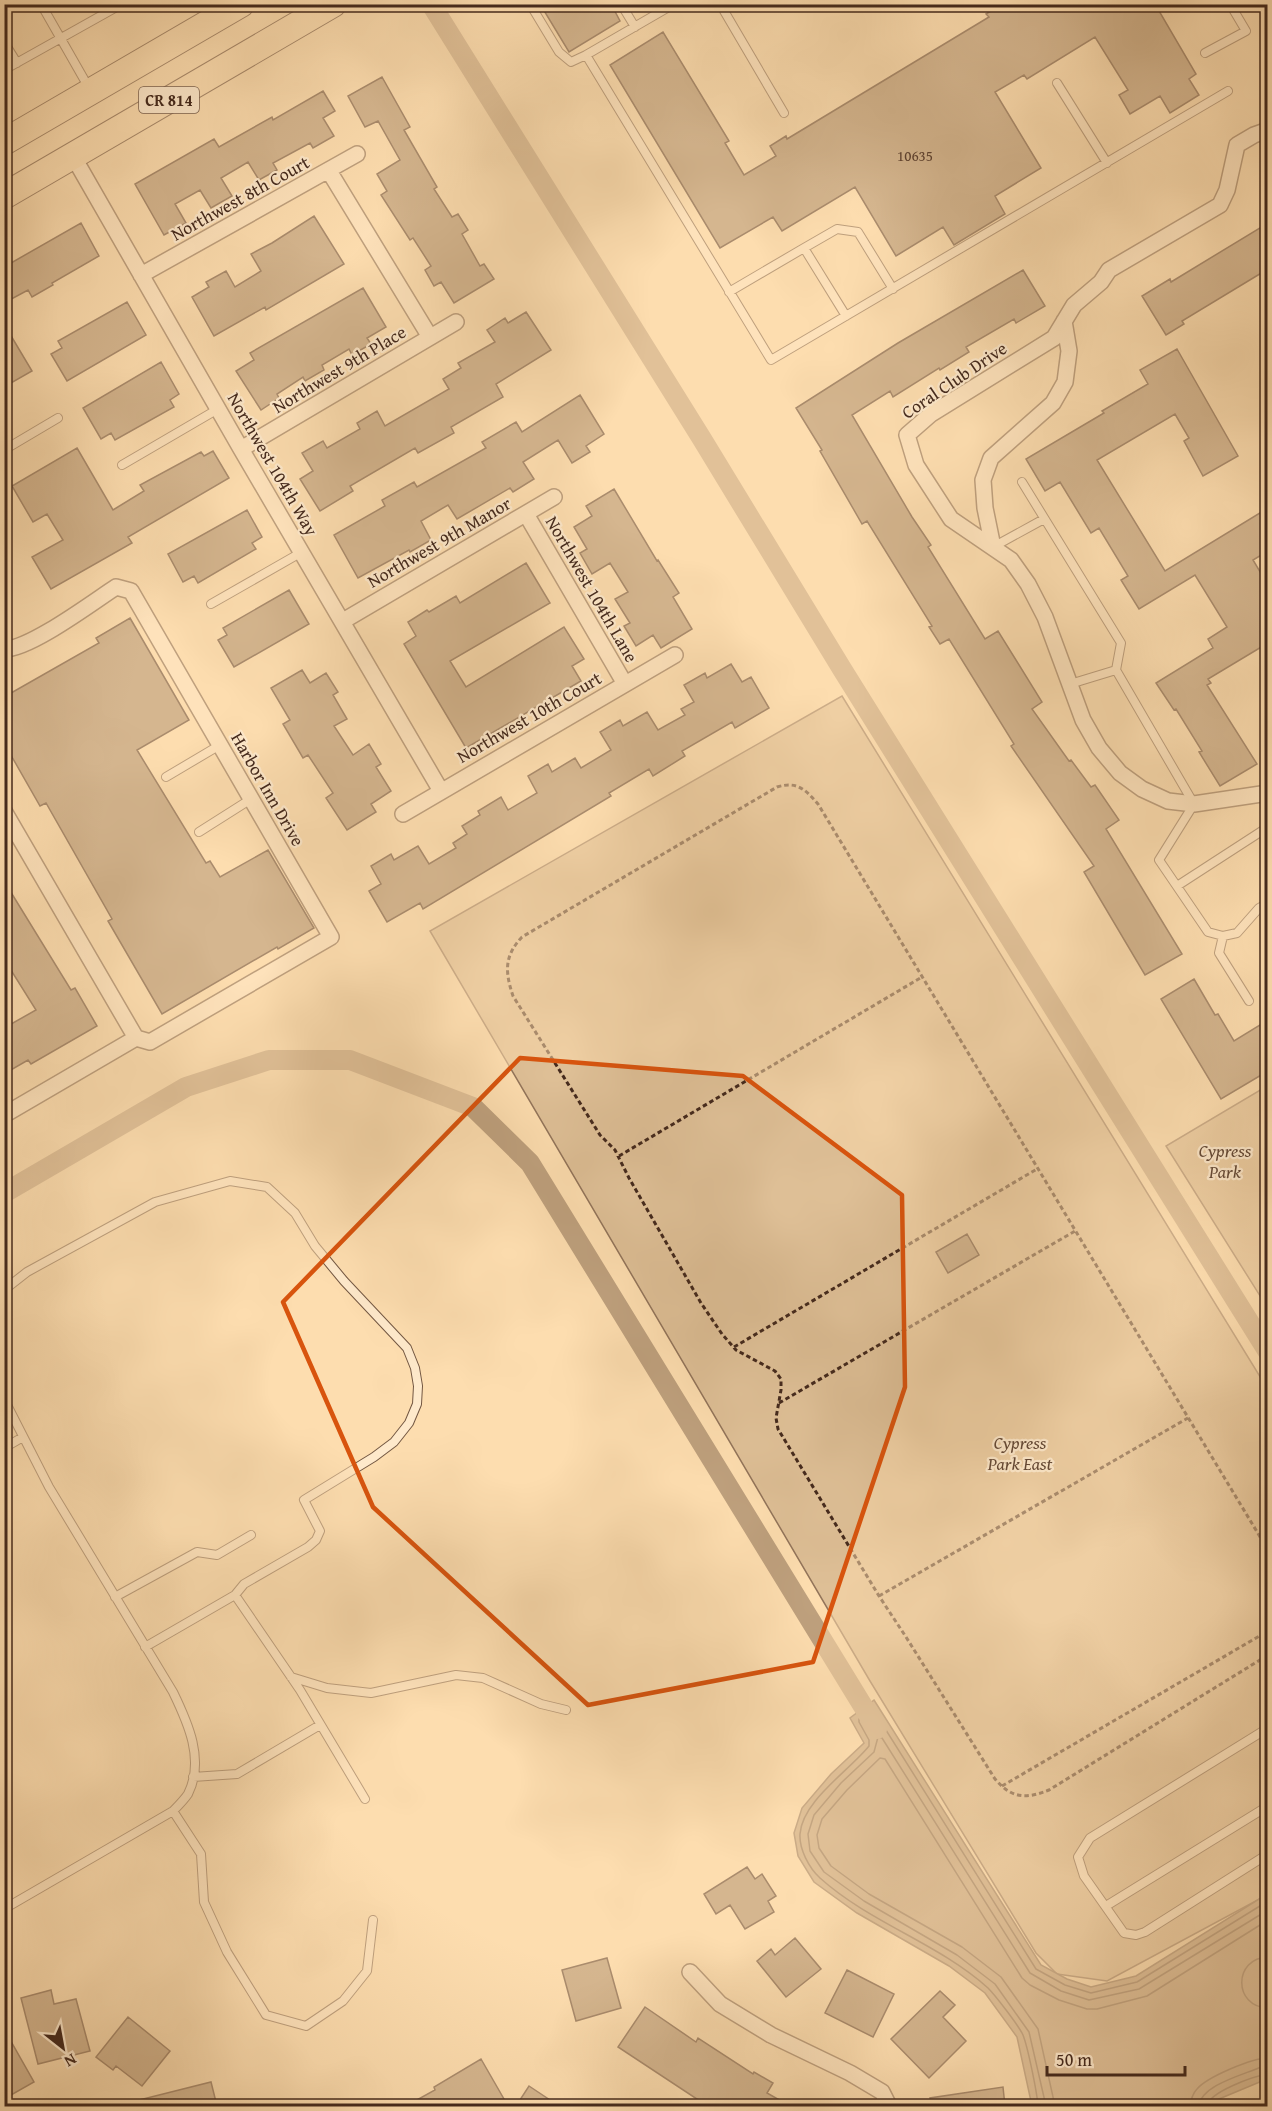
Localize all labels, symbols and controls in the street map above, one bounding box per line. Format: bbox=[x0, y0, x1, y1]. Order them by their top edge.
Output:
road number: CR 814 bbox=[139, 87, 199, 113]
house number: 10635 bbox=[897, 145, 933, 166]
street label: Northwest 8th Court bbox=[166, 148, 315, 247]
street label: Northwest 9th Place bbox=[267, 318, 411, 420]
street label: Coral Club Drive bbox=[896, 335, 1012, 425]
street label: Northwest 104th Way bbox=[221, 387, 325, 541]
street label: Northwest 9th Manor bbox=[362, 489, 516, 594]
street label: Northwest 104th Lane bbox=[539, 511, 645, 667]
street label: Northwest 10th Court bbox=[451, 664, 607, 770]
street label: Harbor Inn Drive bbox=[224, 727, 312, 851]
park label: Cypress Park bbox=[1199, 1137, 1252, 1185]
park label: Cypress Park East bbox=[987, 1429, 1053, 1477]
north arrow bbox=[33, 2018, 93, 2078]
scale bar bbox=[1047, 2039, 1185, 2077]
text: 50 m bbox=[1056, 2046, 1092, 2073]
text: N bbox=[60, 2048, 81, 2074]

